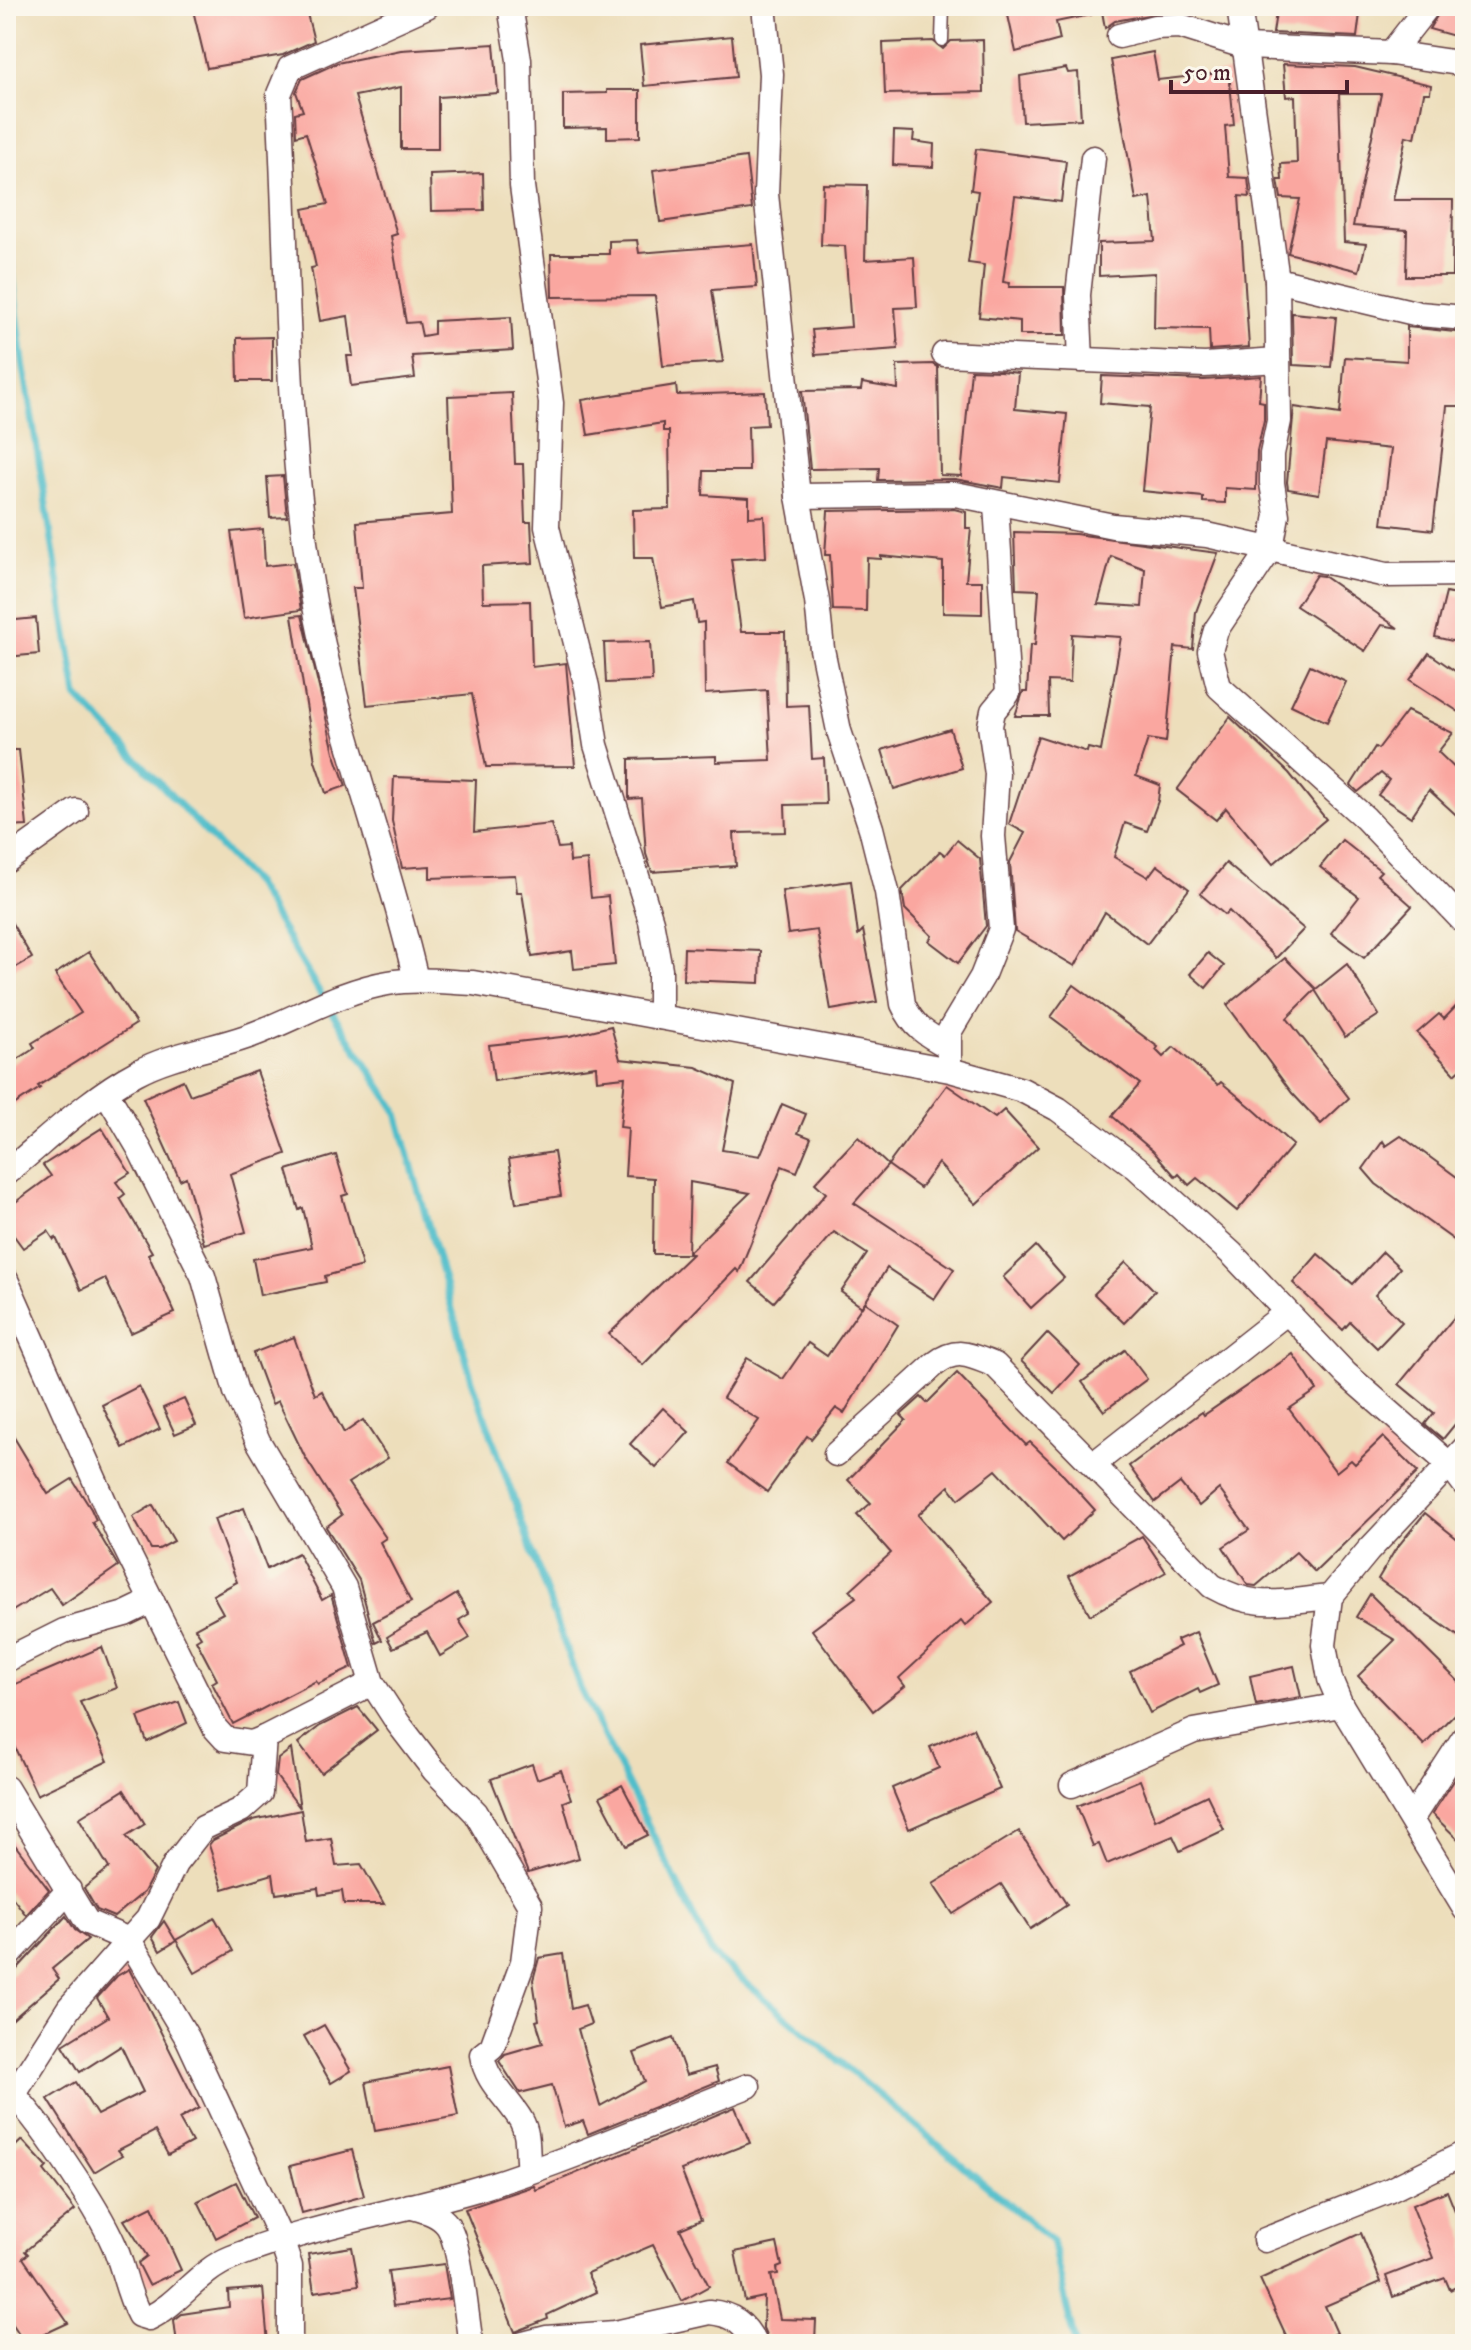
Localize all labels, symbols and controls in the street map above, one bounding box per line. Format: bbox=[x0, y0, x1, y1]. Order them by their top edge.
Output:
scale bar bbox=[1171, 44, 1347, 94]
text: 50 m bbox=[1183, 58, 1231, 88]

